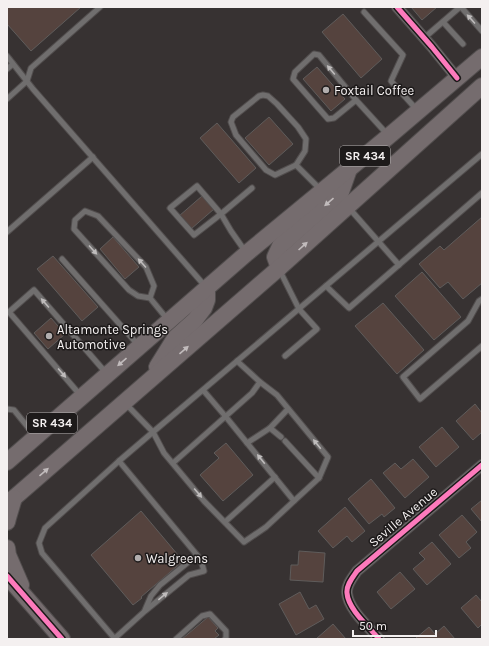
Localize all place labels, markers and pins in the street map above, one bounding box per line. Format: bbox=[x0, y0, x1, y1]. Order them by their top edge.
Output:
place label: Foxtail Coffee bbox=[334, 83, 415, 98]
marker: Foxtail Coffee bbox=[321, 85, 331, 95]
place label: Altamonte Springs Automotive bbox=[57, 322, 168, 352]
marker: Altamonte Springs Automotive bbox=[44, 331, 54, 341]
place label: Walgreens bbox=[146, 551, 208, 566]
marker: Walgreens bbox=[133, 553, 143, 563]

